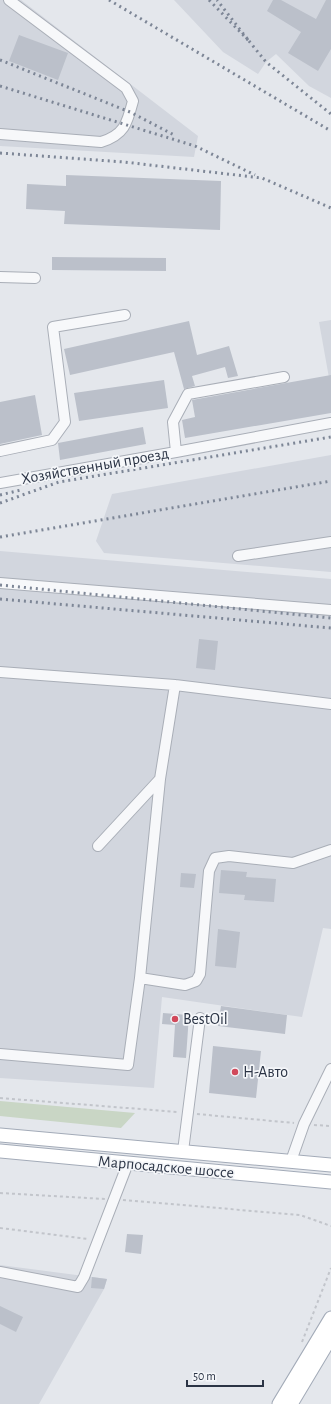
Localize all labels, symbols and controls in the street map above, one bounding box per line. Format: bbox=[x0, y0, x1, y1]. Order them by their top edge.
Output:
street label: Хозяйственный проезд bbox=[20, 445, 170, 487]
place label: BestOil bbox=[183, 1011, 228, 1027]
marker: BestOil bbox=[170, 1014, 180, 1024]
place label: Н-Авто bbox=[243, 1064, 288, 1080]
marker: Н-Авто bbox=[230, 1067, 240, 1077]
street label: Марпосадское шоссе bbox=[97, 1153, 235, 1181]
scale bar bbox=[187, 1362, 263, 1388]
text: 50 m bbox=[193, 1370, 216, 1382]

